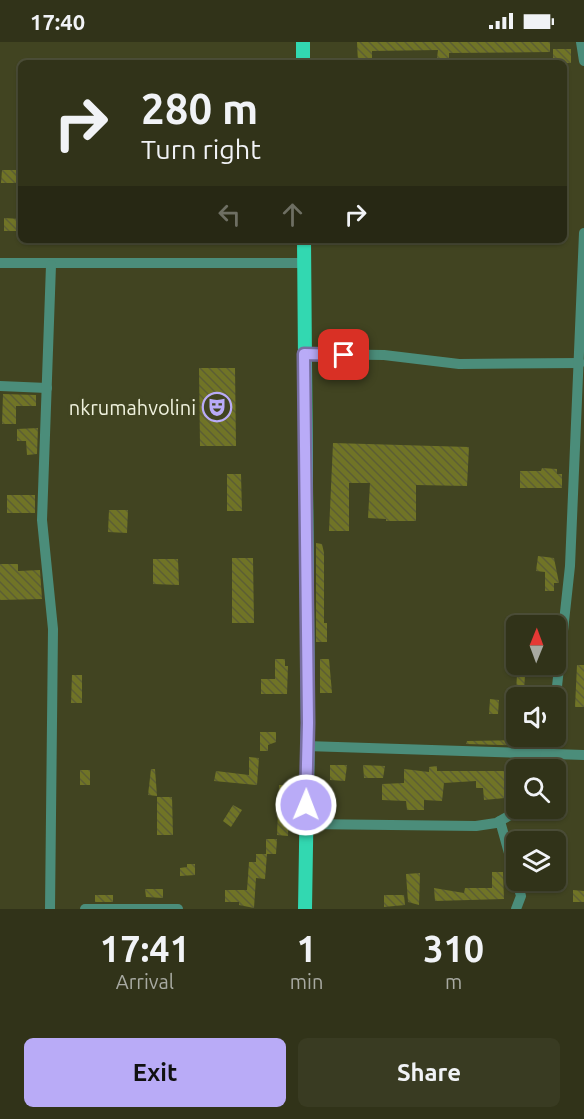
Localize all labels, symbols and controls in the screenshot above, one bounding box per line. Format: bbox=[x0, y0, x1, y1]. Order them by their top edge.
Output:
text: 17:40 bbox=[30, 9, 85, 34]
icon: right bbox=[42, 84, 120, 162]
text: 280 m bbox=[141, 85, 258, 132]
text: Turn right bbox=[141, 134, 261, 164]
icon: left bbox=[213, 198, 246, 231]
icon: ahead bbox=[276, 198, 309, 231]
icon: right bbox=[339, 198, 372, 231]
pin bbox=[318, 329, 369, 380]
icon: arrive bbox=[327, 338, 360, 371]
theatre icon: nkrumahvolini bbox=[201, 391, 233, 423]
place label: nkrumahvolini bbox=[69, 396, 196, 419]
north arrow bbox=[506, 615, 566, 675]
map controls bbox=[506, 615, 566, 891]
button: sound bbox=[506, 687, 566, 747]
button: search bbox=[506, 759, 566, 819]
position arrow bbox=[274, 773, 338, 837]
button: layers bbox=[506, 831, 566, 891]
text: 17:41 bbox=[100, 928, 190, 969]
text: 1 bbox=[296, 928, 317, 969]
text: 310 bbox=[423, 928, 484, 969]
text: Arrival bbox=[116, 970, 174, 993]
text: min bbox=[290, 970, 323, 993]
text: m bbox=[445, 970, 462, 993]
button: Exit bbox=[24, 1038, 286, 1107]
button: Share bbox=[298, 1038, 560, 1107]

